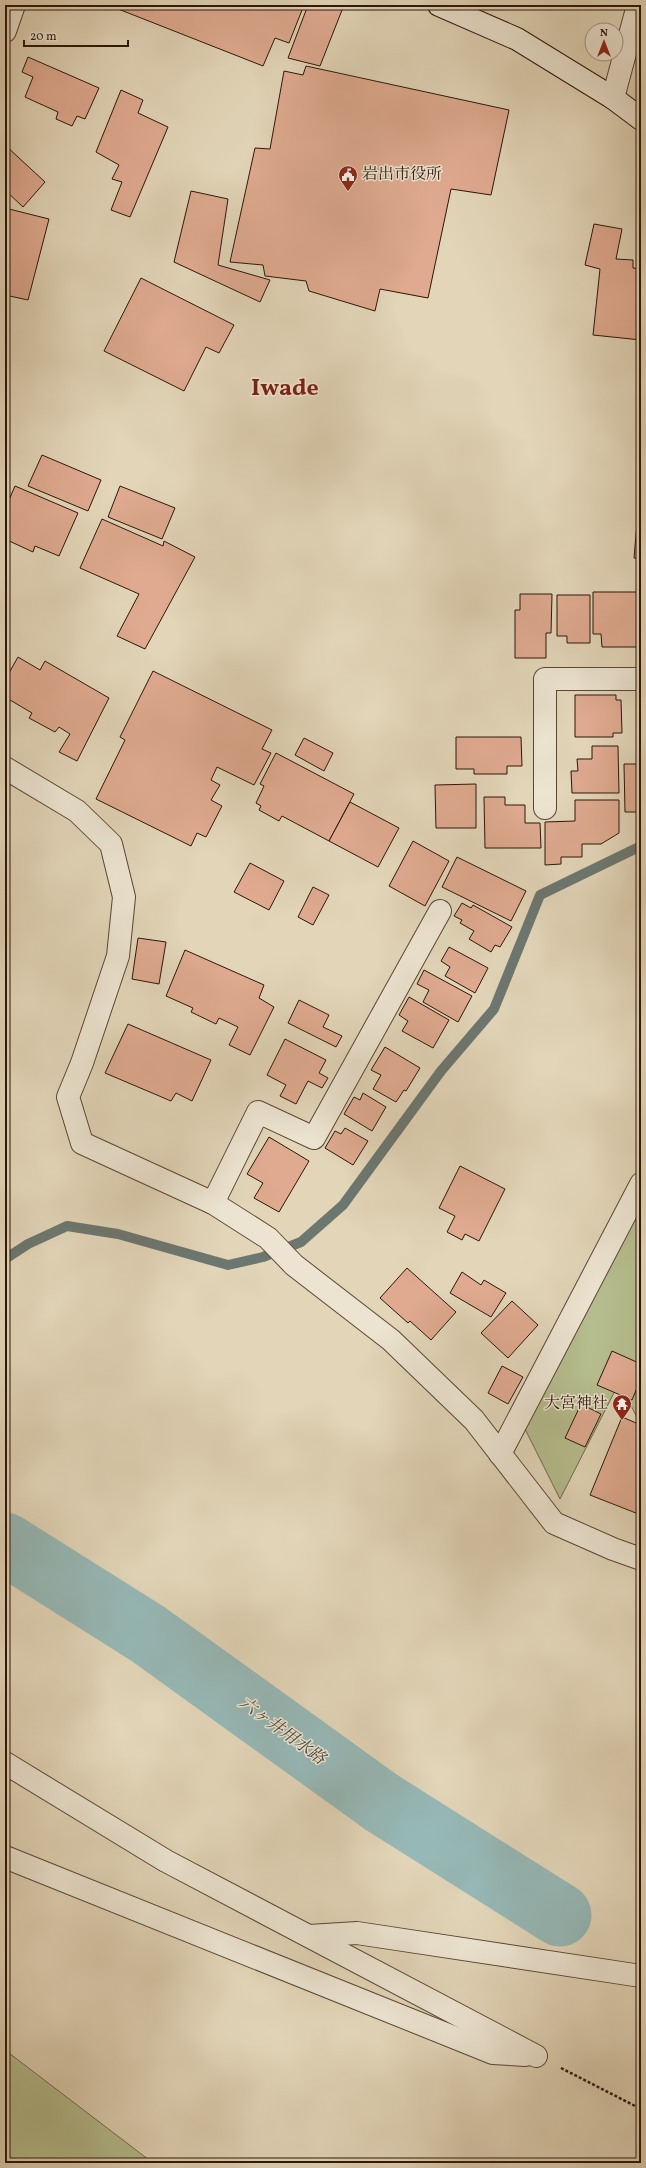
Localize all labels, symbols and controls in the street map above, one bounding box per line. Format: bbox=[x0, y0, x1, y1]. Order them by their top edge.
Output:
scale bar bbox=[24, 22, 128, 48]
north arrow bbox=[584, 22, 624, 62]
text: N bbox=[600, 26, 608, 41]
text: 20 m bbox=[30, 29, 57, 45]
public building icon: 岩出市役所 bbox=[337, 164, 359, 192]
place label: 岩出市役所 bbox=[362, 164, 442, 186]
district label: Iwade bbox=[251, 372, 319, 406]
place label: 大宮神社 bbox=[544, 1393, 608, 1415]
temple icon: 大宮神社 bbox=[611, 1393, 633, 1421]
water label: 六ヶ井用水路 bbox=[234, 1692, 331, 1771]

